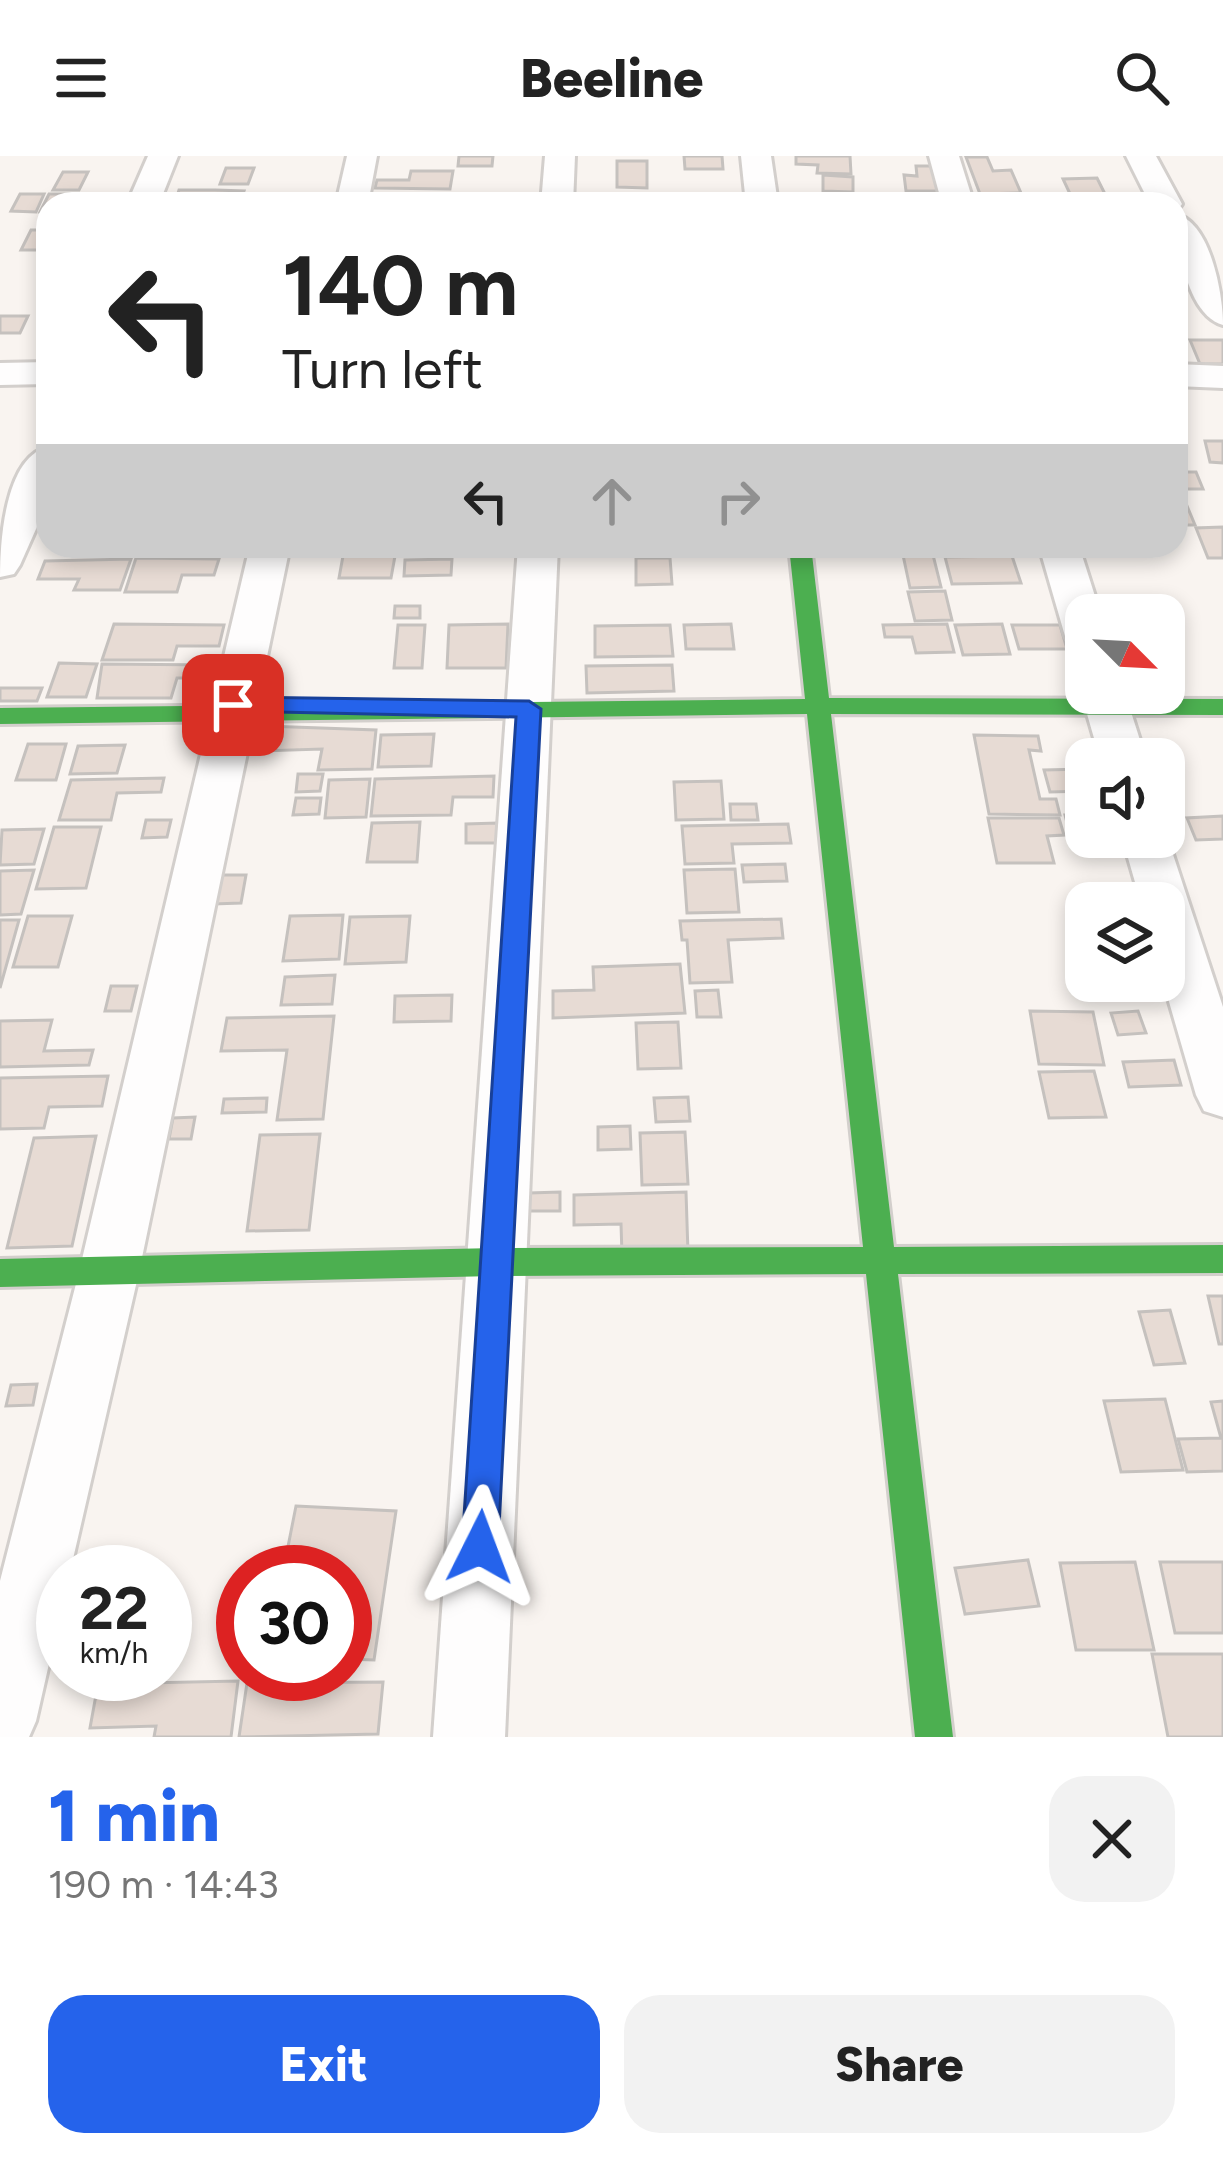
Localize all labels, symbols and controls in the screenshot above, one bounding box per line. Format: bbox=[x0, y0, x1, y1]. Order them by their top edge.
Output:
icon: menu bbox=[48, 45, 114, 111]
icon: search bbox=[1109, 45, 1175, 111]
text: Beeline bbox=[520, 46, 703, 111]
text: 140 m bbox=[282, 235, 518, 336]
icon: left bbox=[84, 240, 240, 396]
text: Turn left bbox=[282, 337, 483, 402]
icon: left bbox=[453, 468, 519, 534]
icon: ahead bbox=[579, 468, 645, 534]
icon: right bbox=[705, 468, 771, 534]
north arrow bbox=[1065, 594, 1185, 714]
map controls bbox=[1065, 594, 1185, 1002]
pin bbox=[182, 654, 284, 756]
icon: arrive bbox=[200, 672, 266, 738]
button: sound bbox=[1065, 738, 1185, 858]
button: layers bbox=[1065, 882, 1185, 1002]
position arrow bbox=[417, 1484, 543, 1610]
speed limit sign: 30 bbox=[216, 1545, 372, 1701]
text: 22 bbox=[79, 1572, 149, 1644]
text: km/h bbox=[80, 1634, 148, 1671]
text: 1 min bbox=[48, 1773, 220, 1859]
button: close bbox=[1049, 1776, 1175, 1902]
text: 190 m · 14:43 bbox=[48, 1861, 279, 1908]
button: Exit bbox=[48, 1995, 600, 2133]
button: Share bbox=[624, 1995, 1175, 2133]

